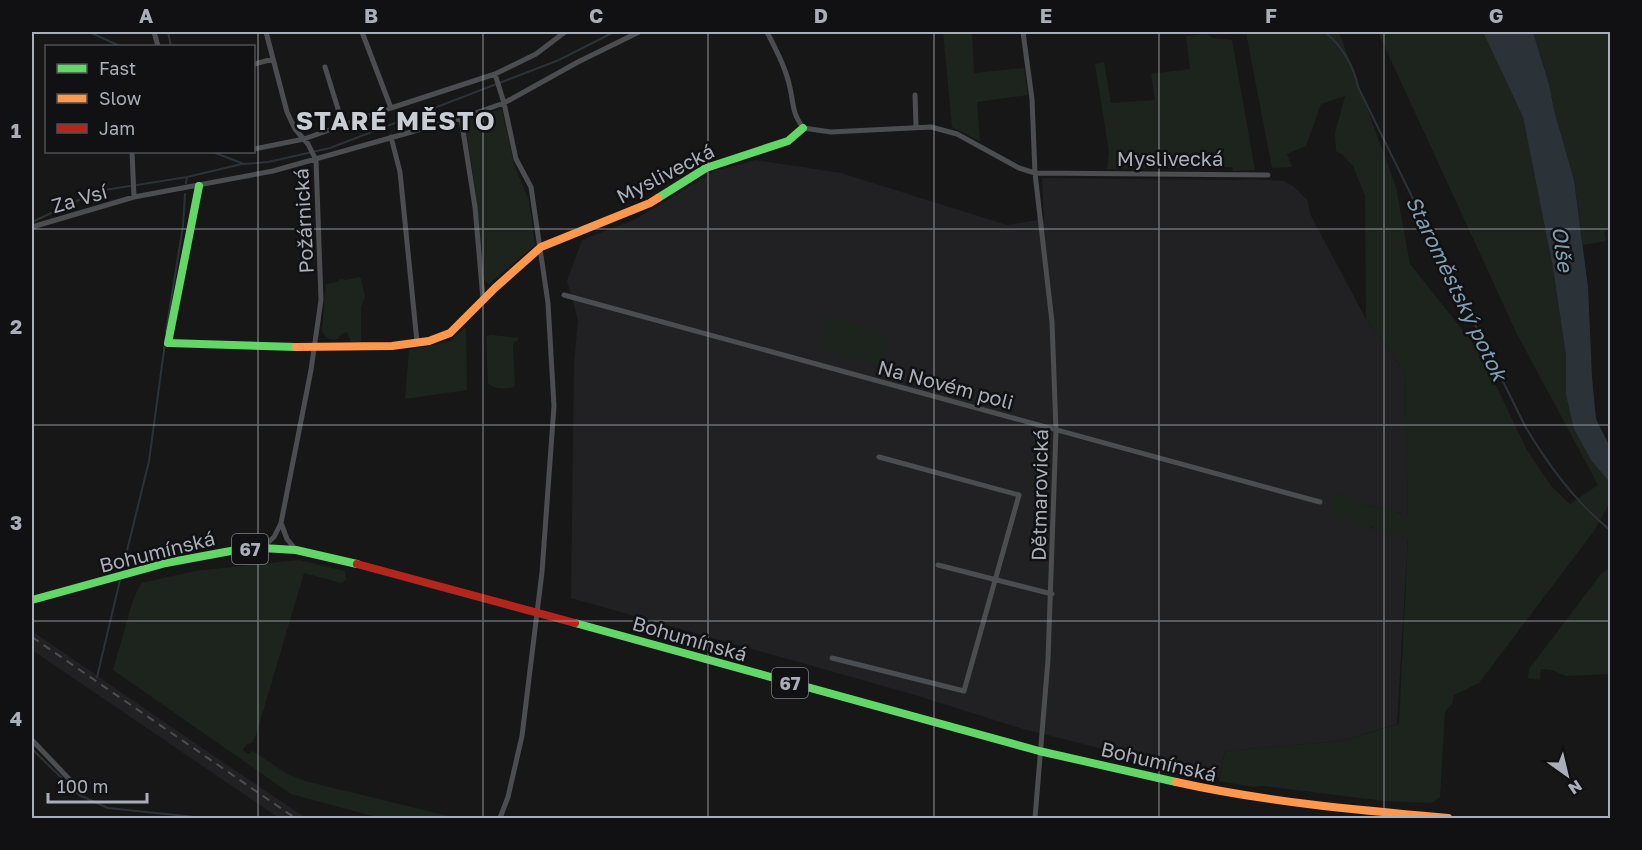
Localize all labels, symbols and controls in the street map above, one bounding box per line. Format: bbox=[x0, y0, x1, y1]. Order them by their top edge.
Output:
text: A bbox=[139, 3, 153, 27]
text: B bbox=[364, 3, 378, 27]
text: C bbox=[589, 3, 603, 27]
text: D bbox=[814, 3, 828, 27]
text: E bbox=[1040, 3, 1052, 27]
text: F bbox=[1265, 3, 1277, 27]
text: G bbox=[1489, 3, 1503, 27]
legend bbox=[45, 45, 255, 153]
text: Fast bbox=[99, 57, 136, 79]
text: Slow bbox=[99, 87, 142, 109]
district label: STARÉ MĚSTO bbox=[296, 105, 496, 136]
text: Jam bbox=[99, 117, 135, 139]
text: 1 bbox=[11, 118, 21, 142]
street label: Myslivecká bbox=[612, 138, 718, 208]
street label: Myslivecká bbox=[1117, 146, 1223, 170]
street label: Požárnická bbox=[288, 168, 318, 274]
street label: Za Vsí bbox=[48, 178, 111, 217]
water label: Staroměstský potok bbox=[1401, 191, 1514, 387]
water label: Olše bbox=[1547, 225, 1579, 275]
text: 2 bbox=[10, 314, 22, 338]
street label: Na Novém poli bbox=[876, 354, 1016, 414]
street label: Dětmarovická bbox=[1026, 429, 1052, 561]
text: 3 bbox=[10, 510, 22, 534]
street label: Bohumínská bbox=[97, 525, 217, 577]
road number: 67 bbox=[232, 534, 268, 564]
street label: Bohumínská bbox=[630, 610, 750, 666]
road number: 67 bbox=[772, 668, 808, 698]
text: 4 bbox=[10, 706, 22, 730]
street label: Bohumínská bbox=[1099, 736, 1219, 786]
north arrow bbox=[1537, 745, 1597, 805]
scale bar bbox=[48, 766, 147, 804]
text: 100 m bbox=[57, 775, 108, 797]
text: N bbox=[1565, 776, 1586, 799]

